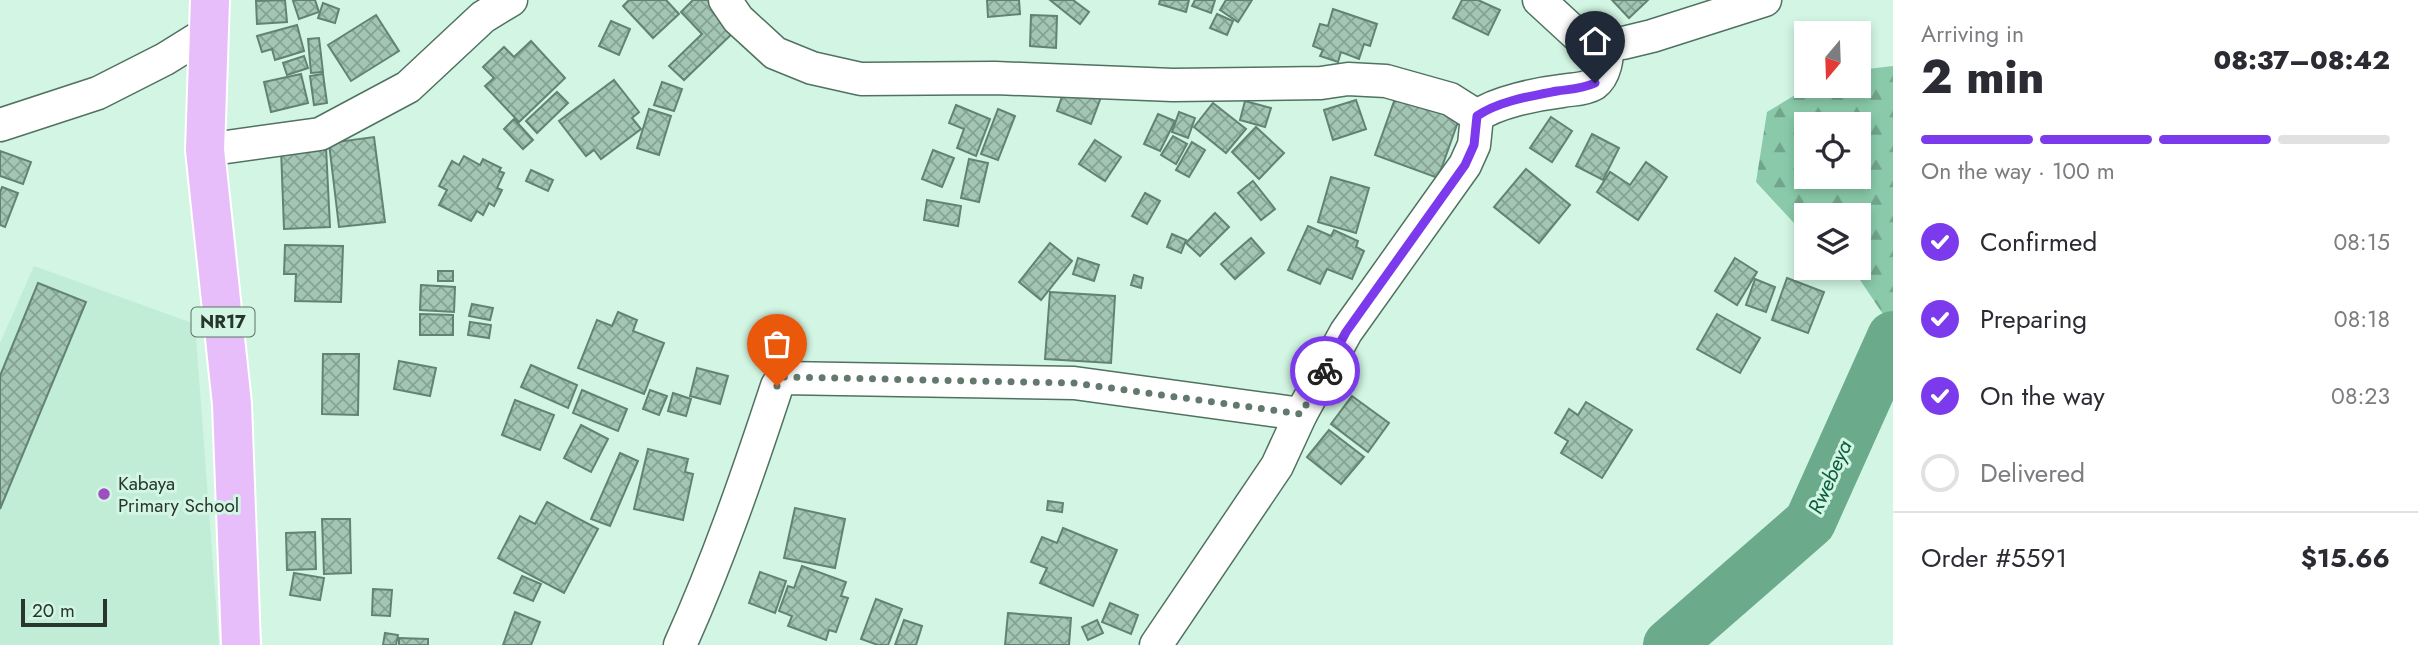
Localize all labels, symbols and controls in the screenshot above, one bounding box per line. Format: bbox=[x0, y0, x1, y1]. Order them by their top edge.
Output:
pin bbox=[1565, 11, 1625, 83]
text: Arriving in bbox=[1921, 17, 2024, 51]
north arrow bbox=[1794, 21, 1871, 98]
map controls bbox=[1794, 21, 1871, 280]
icon: home bbox=[1576, 22, 1614, 60]
text: 08:37–08:42 bbox=[2214, 41, 2390, 79]
text: 2 min bbox=[1921, 44, 2045, 110]
button: locate bbox=[1794, 112, 1871, 189]
text: On the way · 100 m bbox=[1921, 154, 2115, 188]
button: layers bbox=[1794, 203, 1871, 280]
icon: check bbox=[1921, 223, 1959, 261]
text: Confirmed bbox=[1980, 223, 2097, 261]
text: 08:15 bbox=[2333, 225, 2390, 259]
icon: check bbox=[1921, 300, 1959, 338]
text: Preparing bbox=[1980, 300, 2087, 338]
text: 08:18 bbox=[2334, 302, 2390, 336]
road number: NR17 bbox=[192, 308, 255, 336]
pin bbox=[747, 314, 807, 386]
icon: bag bbox=[758, 325, 796, 363]
courier bbox=[1290, 336, 1360, 406]
icon: bike bbox=[1306, 352, 1344, 390]
icon: check bbox=[1921, 377, 1959, 415]
text: On the way bbox=[1980, 377, 2105, 415]
text: 08:23 bbox=[2331, 379, 2390, 413]
water label: Rwebeya bbox=[1800, 435, 1860, 519]
text: Delivered bbox=[1980, 454, 2085, 492]
place label: Kabaya Primary School bbox=[118, 470, 239, 519]
marker: Kabaya Primary School bbox=[96, 486, 112, 502]
text: Order #5591 bbox=[1921, 539, 2067, 577]
text: $15.66 bbox=[2301, 539, 2390, 577]
scale bar bbox=[21, 596, 107, 628]
text: 20 m bbox=[32, 597, 75, 624]

